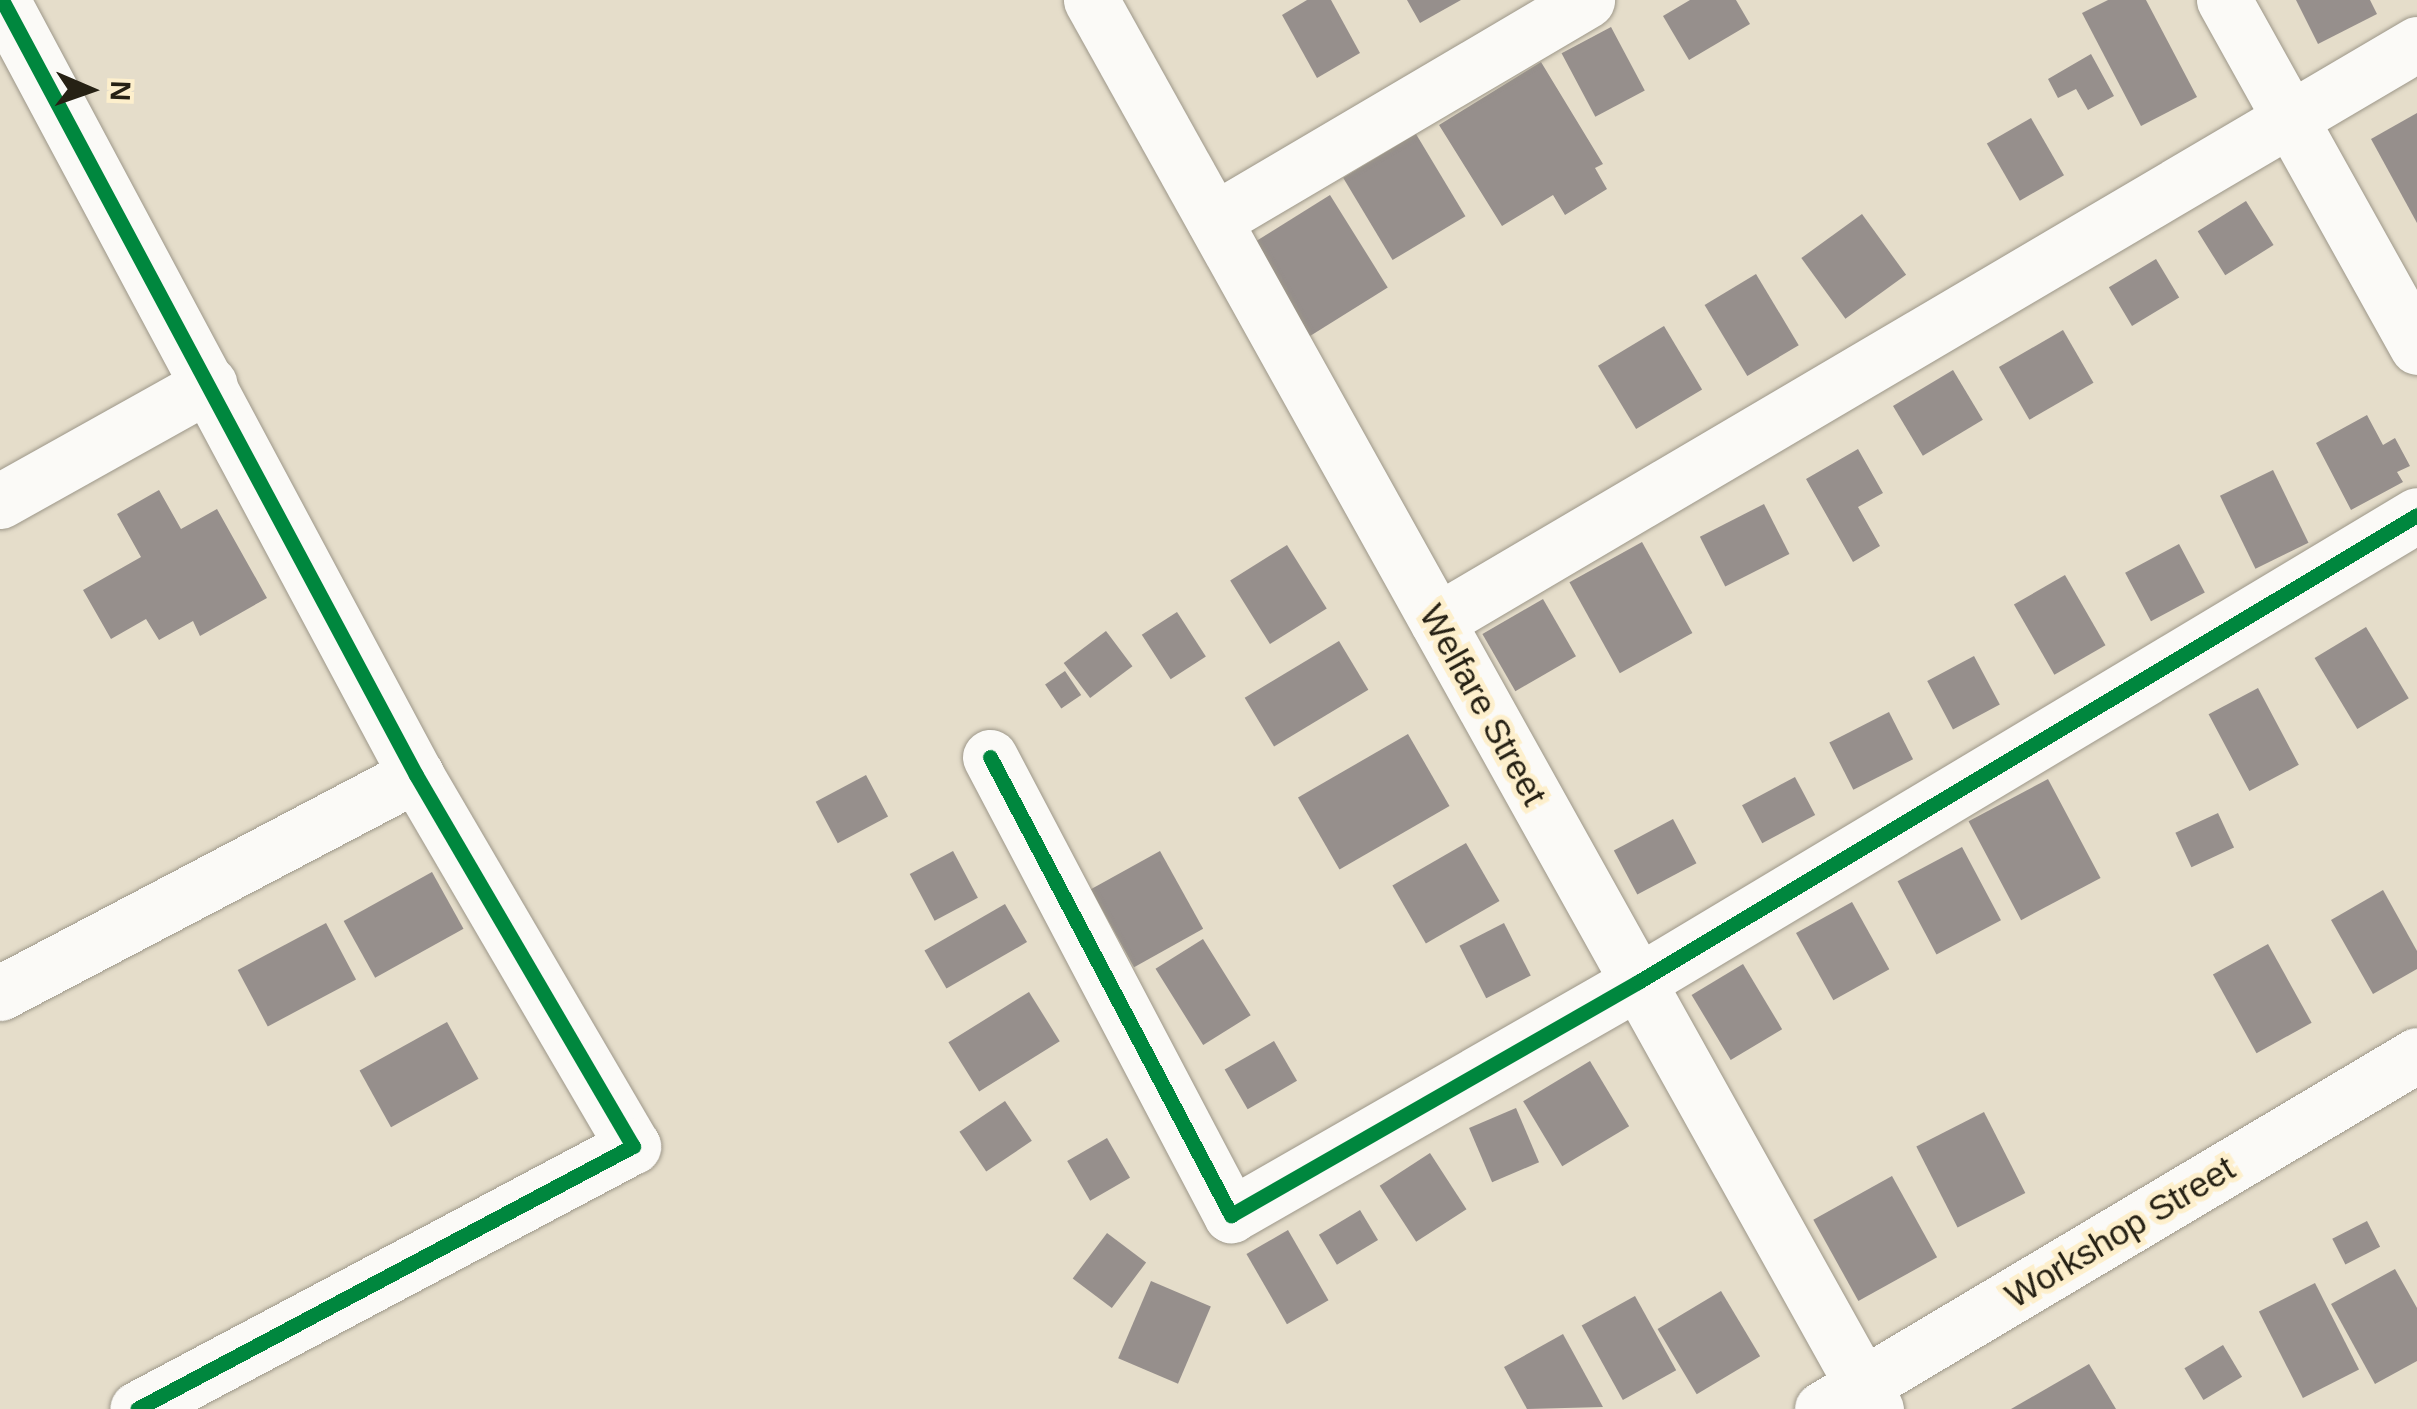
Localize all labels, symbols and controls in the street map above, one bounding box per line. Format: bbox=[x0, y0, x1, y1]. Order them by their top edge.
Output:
north arrow bbox=[40, 40, 140, 140]
text: N bbox=[105, 80, 136, 102]
street label: Welfare Street bbox=[1411, 597, 1555, 813]
street label: Workshop Street bbox=[1998, 1147, 2242, 1317]

